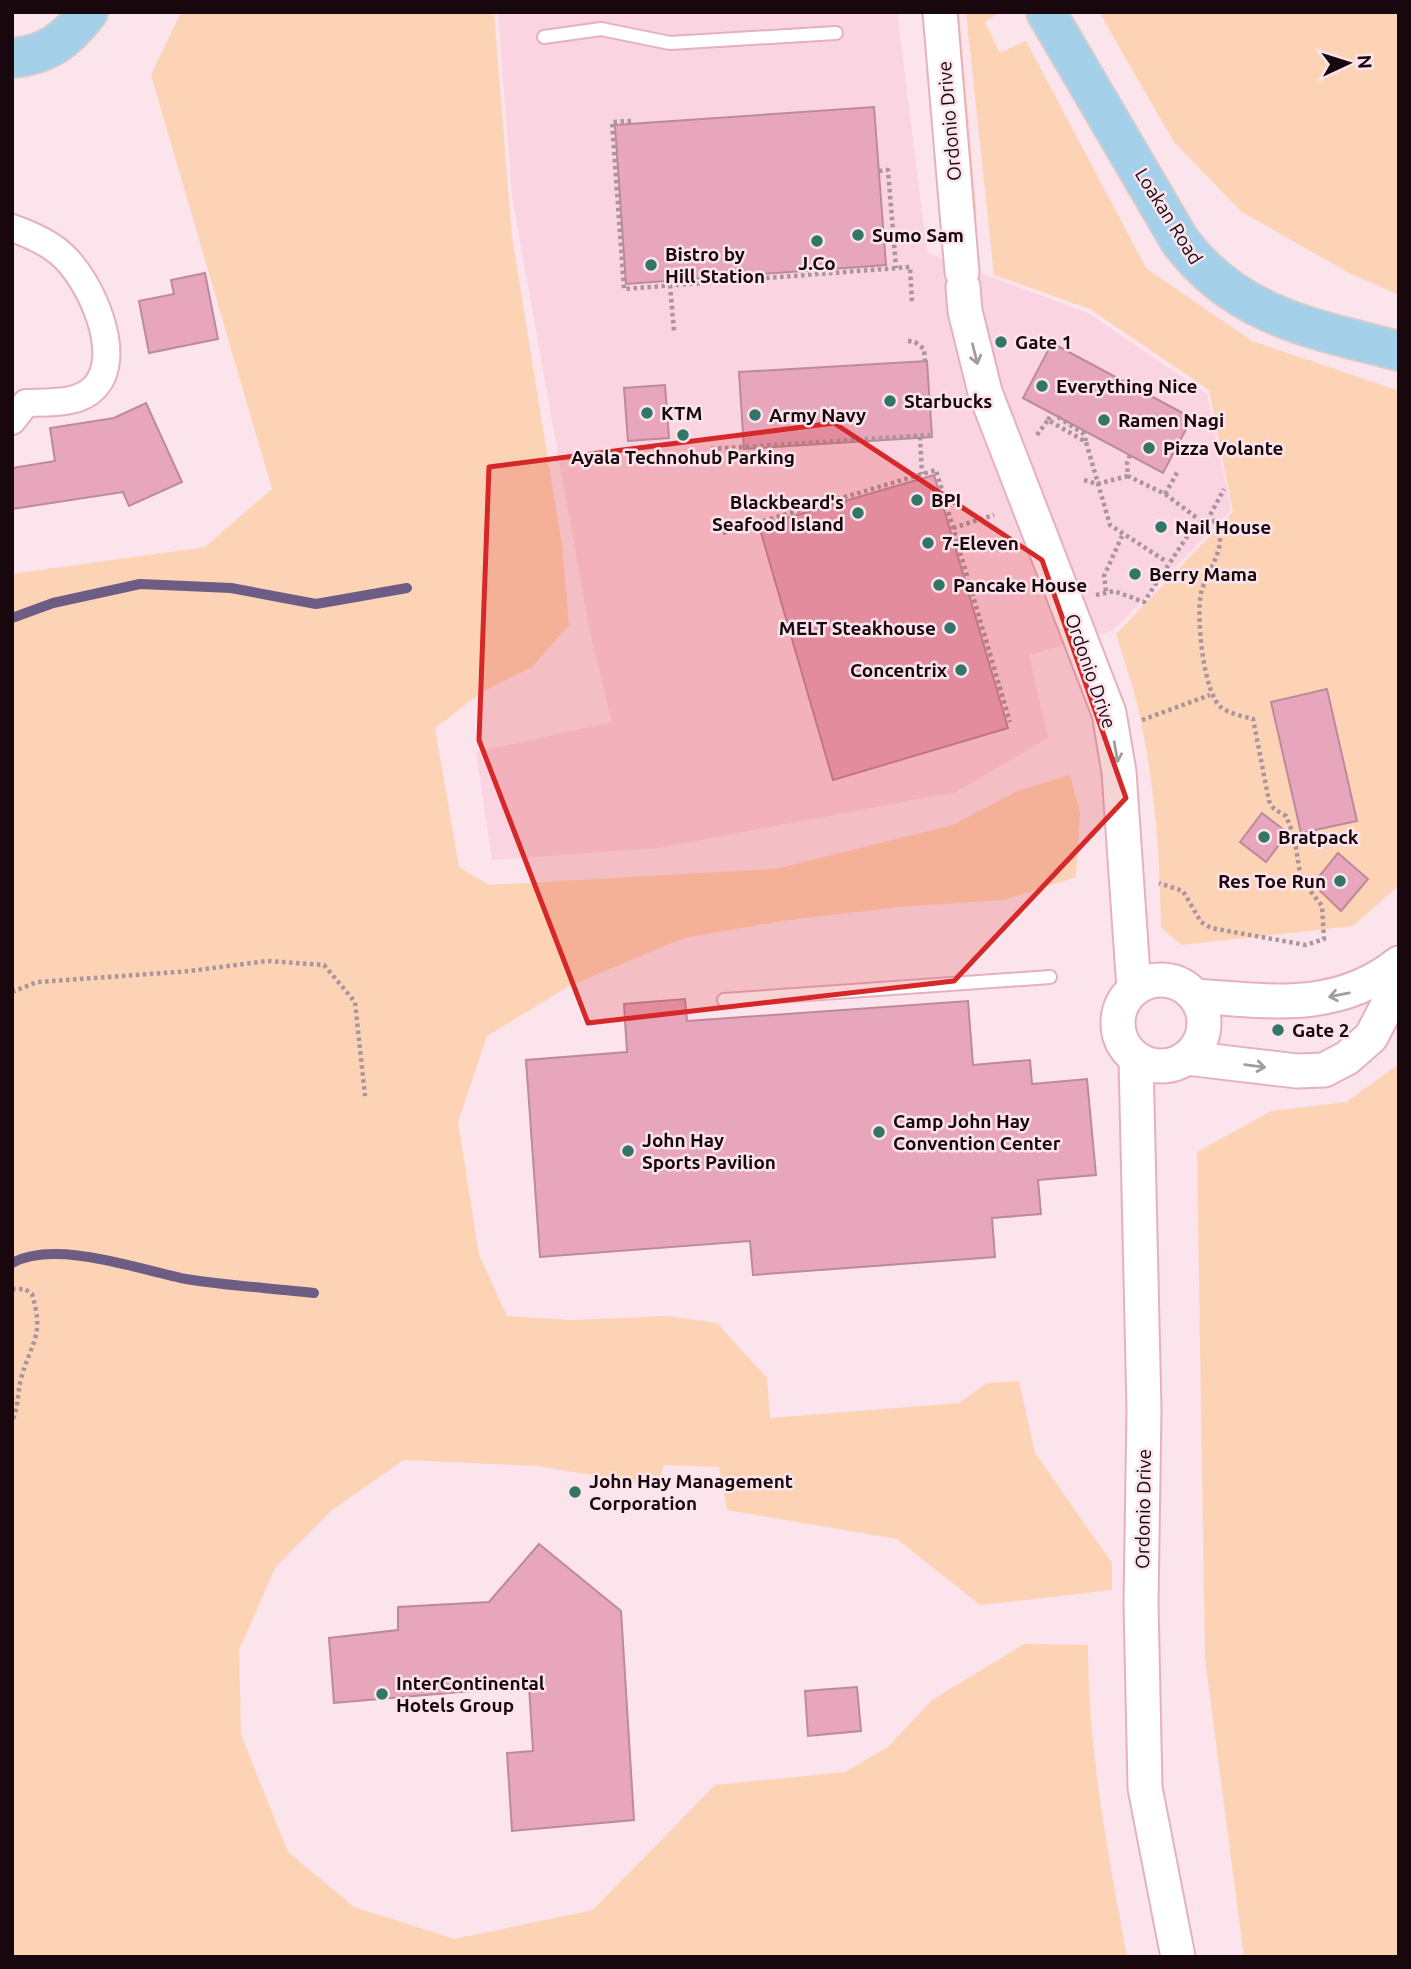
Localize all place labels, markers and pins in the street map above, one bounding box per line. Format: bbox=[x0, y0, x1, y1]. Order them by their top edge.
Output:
place label: Sumo Sam bbox=[872, 224, 964, 246]
marker: Sumo Sam bbox=[850, 227, 866, 243]
marker: J.Co bbox=[809, 233, 825, 249]
place label: Bistro by Hill Station bbox=[665, 243, 765, 287]
place label: J.Co bbox=[798, 252, 836, 274]
marker: Bistro by Hill Station bbox=[643, 257, 659, 273]
place label: Gate 1 bbox=[1015, 331, 1073, 353]
marker: Gate 1 bbox=[993, 334, 1009, 350]
place label: Everything Nice bbox=[1056, 375, 1197, 397]
marker: Everything Nice bbox=[1034, 378, 1050, 394]
place label: Starbucks bbox=[904, 390, 992, 412]
marker: Starbucks bbox=[882, 393, 898, 409]
place label: KTM bbox=[661, 402, 702, 424]
place label: Army Navy bbox=[769, 404, 866, 426]
marker: KTM bbox=[639, 405, 655, 421]
marker: Army Navy bbox=[747, 407, 763, 423]
place label: Ramen Nagi bbox=[1118, 409, 1224, 431]
marker: Ramen Nagi bbox=[1096, 412, 1112, 428]
marker: Ayala Technohub Parking bbox=[675, 427, 691, 443]
place label: Pizza Volante bbox=[1163, 437, 1284, 459]
marker: Pizza Volante bbox=[1141, 440, 1157, 456]
place label: Ayala Technohub Parking bbox=[571, 446, 795, 468]
place label: BPI bbox=[931, 489, 961, 511]
place label: Blackbeard's Seafood Island bbox=[712, 491, 844, 535]
marker: BPI bbox=[909, 492, 925, 508]
marker: Blackbeard's Seafood Island bbox=[850, 505, 866, 521]
place label: Nail House bbox=[1175, 516, 1271, 538]
marker: Nail House bbox=[1153, 519, 1169, 535]
place label: 7-Eleven bbox=[942, 532, 1019, 554]
marker: 7-Eleven bbox=[920, 535, 936, 551]
place label: Berry Mama bbox=[1149, 563, 1257, 585]
marker: Berry Mama bbox=[1127, 566, 1143, 582]
place label: Pancake House bbox=[953, 574, 1087, 596]
marker: Pancake House bbox=[931, 577, 947, 593]
place label: MELT Steakhouse bbox=[779, 617, 936, 639]
marker: MELT Steakhouse bbox=[942, 620, 958, 636]
place label: Concentrix bbox=[850, 659, 948, 681]
marker: Concentrix bbox=[953, 662, 969, 678]
place label: Bratpack bbox=[1278, 826, 1359, 848]
marker: Bratpack bbox=[1256, 829, 1272, 845]
place label: Res Toe Run bbox=[1218, 870, 1326, 892]
marker: Res Toe Run bbox=[1332, 873, 1348, 889]
place label: Gate 2 bbox=[1292, 1019, 1350, 1041]
marker: Gate 2 bbox=[1270, 1022, 1286, 1038]
place label: Camp John Hay Convention Center bbox=[893, 1110, 1061, 1154]
marker: Camp John Hay Convention Center bbox=[871, 1124, 887, 1140]
place label: John Hay Sports Pavilion bbox=[642, 1129, 776, 1173]
marker: John Hay Sports Pavilion bbox=[620, 1143, 636, 1159]
place label: John Hay Management Corporation bbox=[589, 1470, 793, 1514]
marker: John Hay Management Corporation bbox=[567, 1484, 583, 1500]
place label: InterContinental Hotels Group bbox=[396, 1672, 545, 1716]
marker: InterContinental Hotels Group bbox=[374, 1686, 390, 1702]

